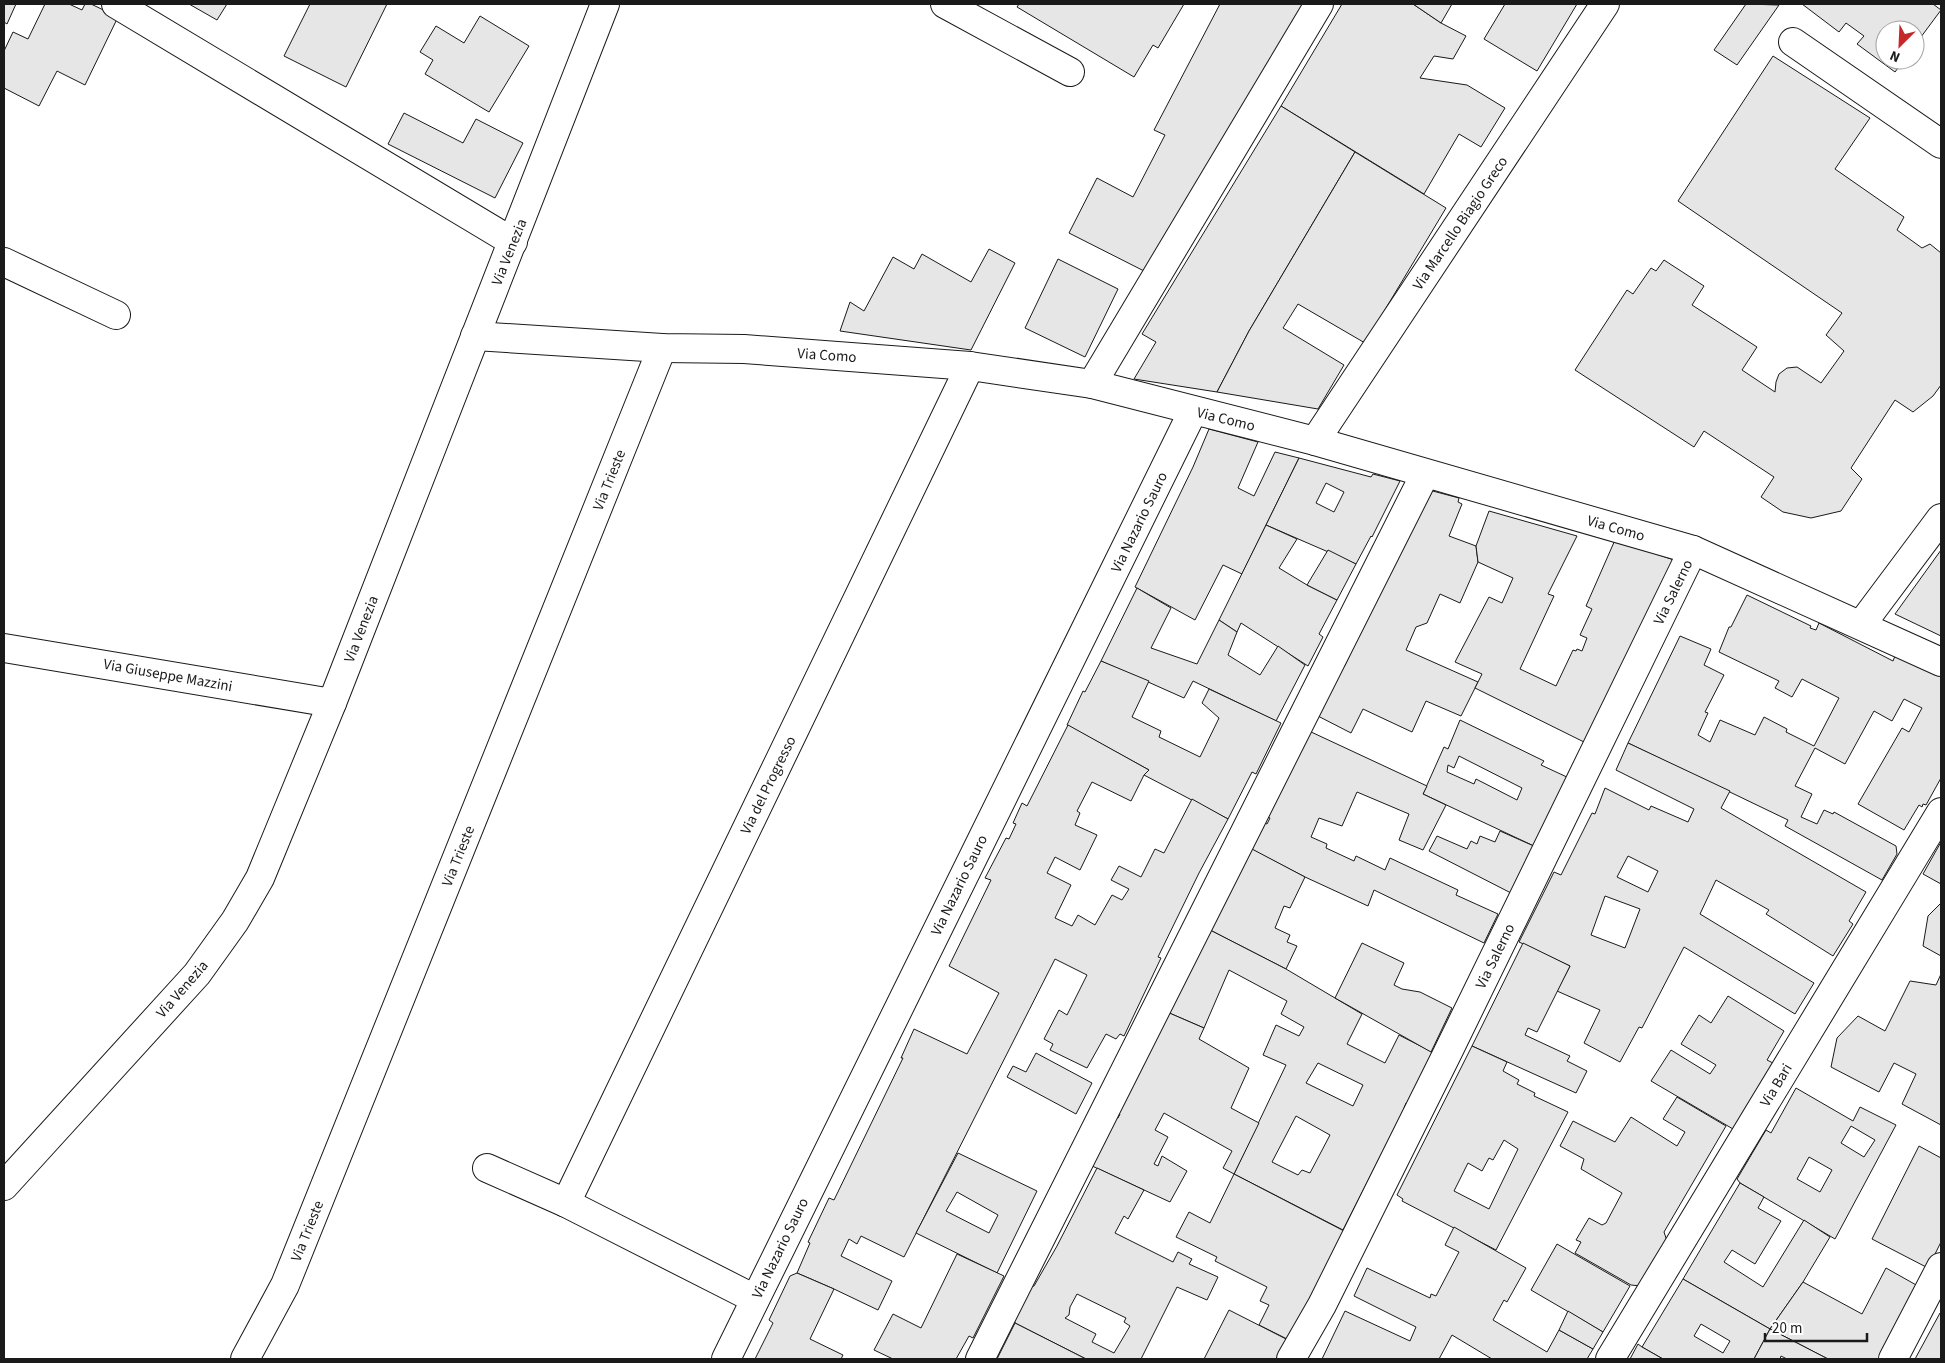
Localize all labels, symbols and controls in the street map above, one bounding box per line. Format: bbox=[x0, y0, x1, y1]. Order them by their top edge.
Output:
north arrow bbox=[1875, 20, 1925, 70]
text: N bbox=[1887, 45, 1903, 67]
street label: Via Marcello Biagio Greco bbox=[1408, 152, 1513, 294]
street label: Via Venezia bbox=[487, 216, 532, 289]
street label: Via Como bbox=[797, 343, 857, 368]
street label: Via Como bbox=[1195, 402, 1257, 437]
street label: Via Trieste bbox=[588, 447, 631, 514]
street label: Via Nazario Sauro bbox=[1106, 468, 1173, 576]
street label: Via Como bbox=[1584, 510, 1647, 547]
street label: Via Salerno bbox=[1649, 556, 1698, 628]
street label: Via Venezia bbox=[339, 593, 384, 666]
street label: Via Giuseppe Mazzini bbox=[102, 654, 234, 697]
street label: Via del Progresso bbox=[736, 733, 801, 838]
street label: Via Trieste bbox=[437, 823, 480, 890]
street label: Via Nazario Sauro bbox=[926, 831, 993, 939]
street label: Via Salerno bbox=[1471, 920, 1520, 992]
street label: Via Venezia bbox=[151, 956, 213, 1023]
street label: Via Bari bbox=[1755, 1060, 1798, 1111]
street label: Via Nazario Sauro bbox=[747, 1194, 814, 1302]
street label: Via Trieste bbox=[286, 1198, 329, 1265]
scale bar bbox=[1765, 1310, 1868, 1342]
text: 20 m bbox=[1772, 1318, 1802, 1339]

